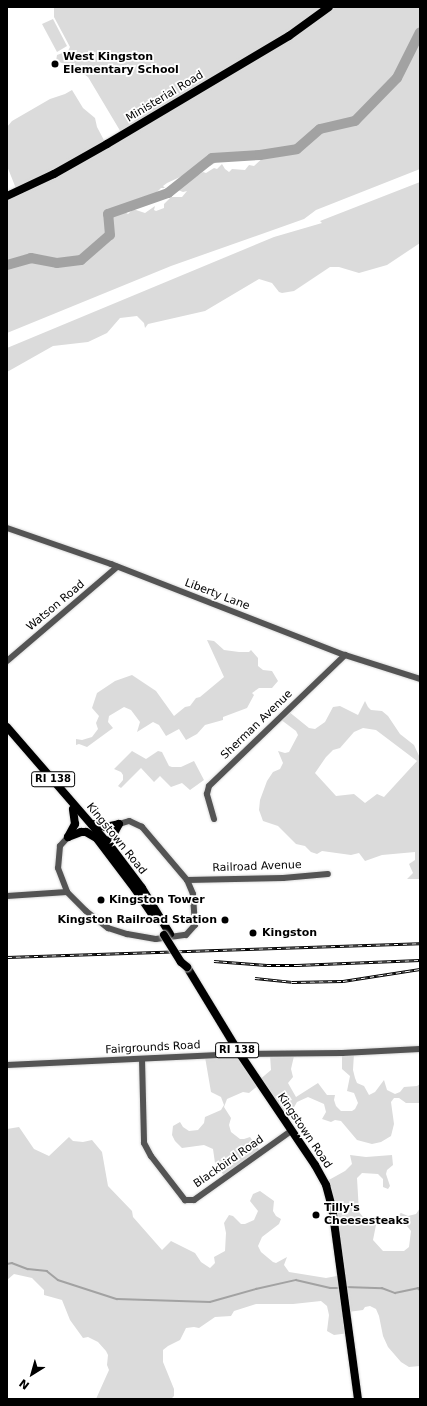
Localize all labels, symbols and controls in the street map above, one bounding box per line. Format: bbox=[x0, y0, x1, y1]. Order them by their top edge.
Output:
place label: West Kingston Elementary School bbox=[63, 51, 179, 77]
marker: West Kingston Elementary School bbox=[50, 59, 60, 69]
street label: Ministerial Road bbox=[124, 69, 206, 125]
street label: Liberty Lane bbox=[183, 577, 251, 613]
street label: Watson Road bbox=[24, 578, 88, 634]
street label: Sherman Avenue bbox=[219, 688, 295, 762]
road number: RI 138 bbox=[31, 771, 75, 787]
street label: Kingstown Road bbox=[83, 801, 149, 877]
street label: Railroad Avenue bbox=[212, 859, 302, 875]
place label: Kingston Tower bbox=[109, 893, 205, 907]
marker: Kingston Tower bbox=[96, 895, 106, 905]
place label: Kingston Railroad Station bbox=[57, 913, 217, 927]
marker: Kingston Railroad Station bbox=[220, 915, 230, 925]
place label: Kingston bbox=[262, 926, 317, 940]
marker: Kingston bbox=[247, 927, 259, 939]
street label: Fairgrounds Road bbox=[105, 1039, 201, 1057]
road number: RI 138 bbox=[215, 1042, 259, 1058]
street label: Kingstown Road bbox=[274, 1091, 334, 1171]
street label: Blackbird Road bbox=[192, 1133, 266, 1191]
place label: Tilly's Cheesesteaks bbox=[324, 1202, 409, 1228]
marker: Tilly's Cheesesteaks bbox=[311, 1210, 321, 1220]
north arrow bbox=[12, 1354, 52, 1394]
text: N bbox=[17, 1376, 32, 1392]

